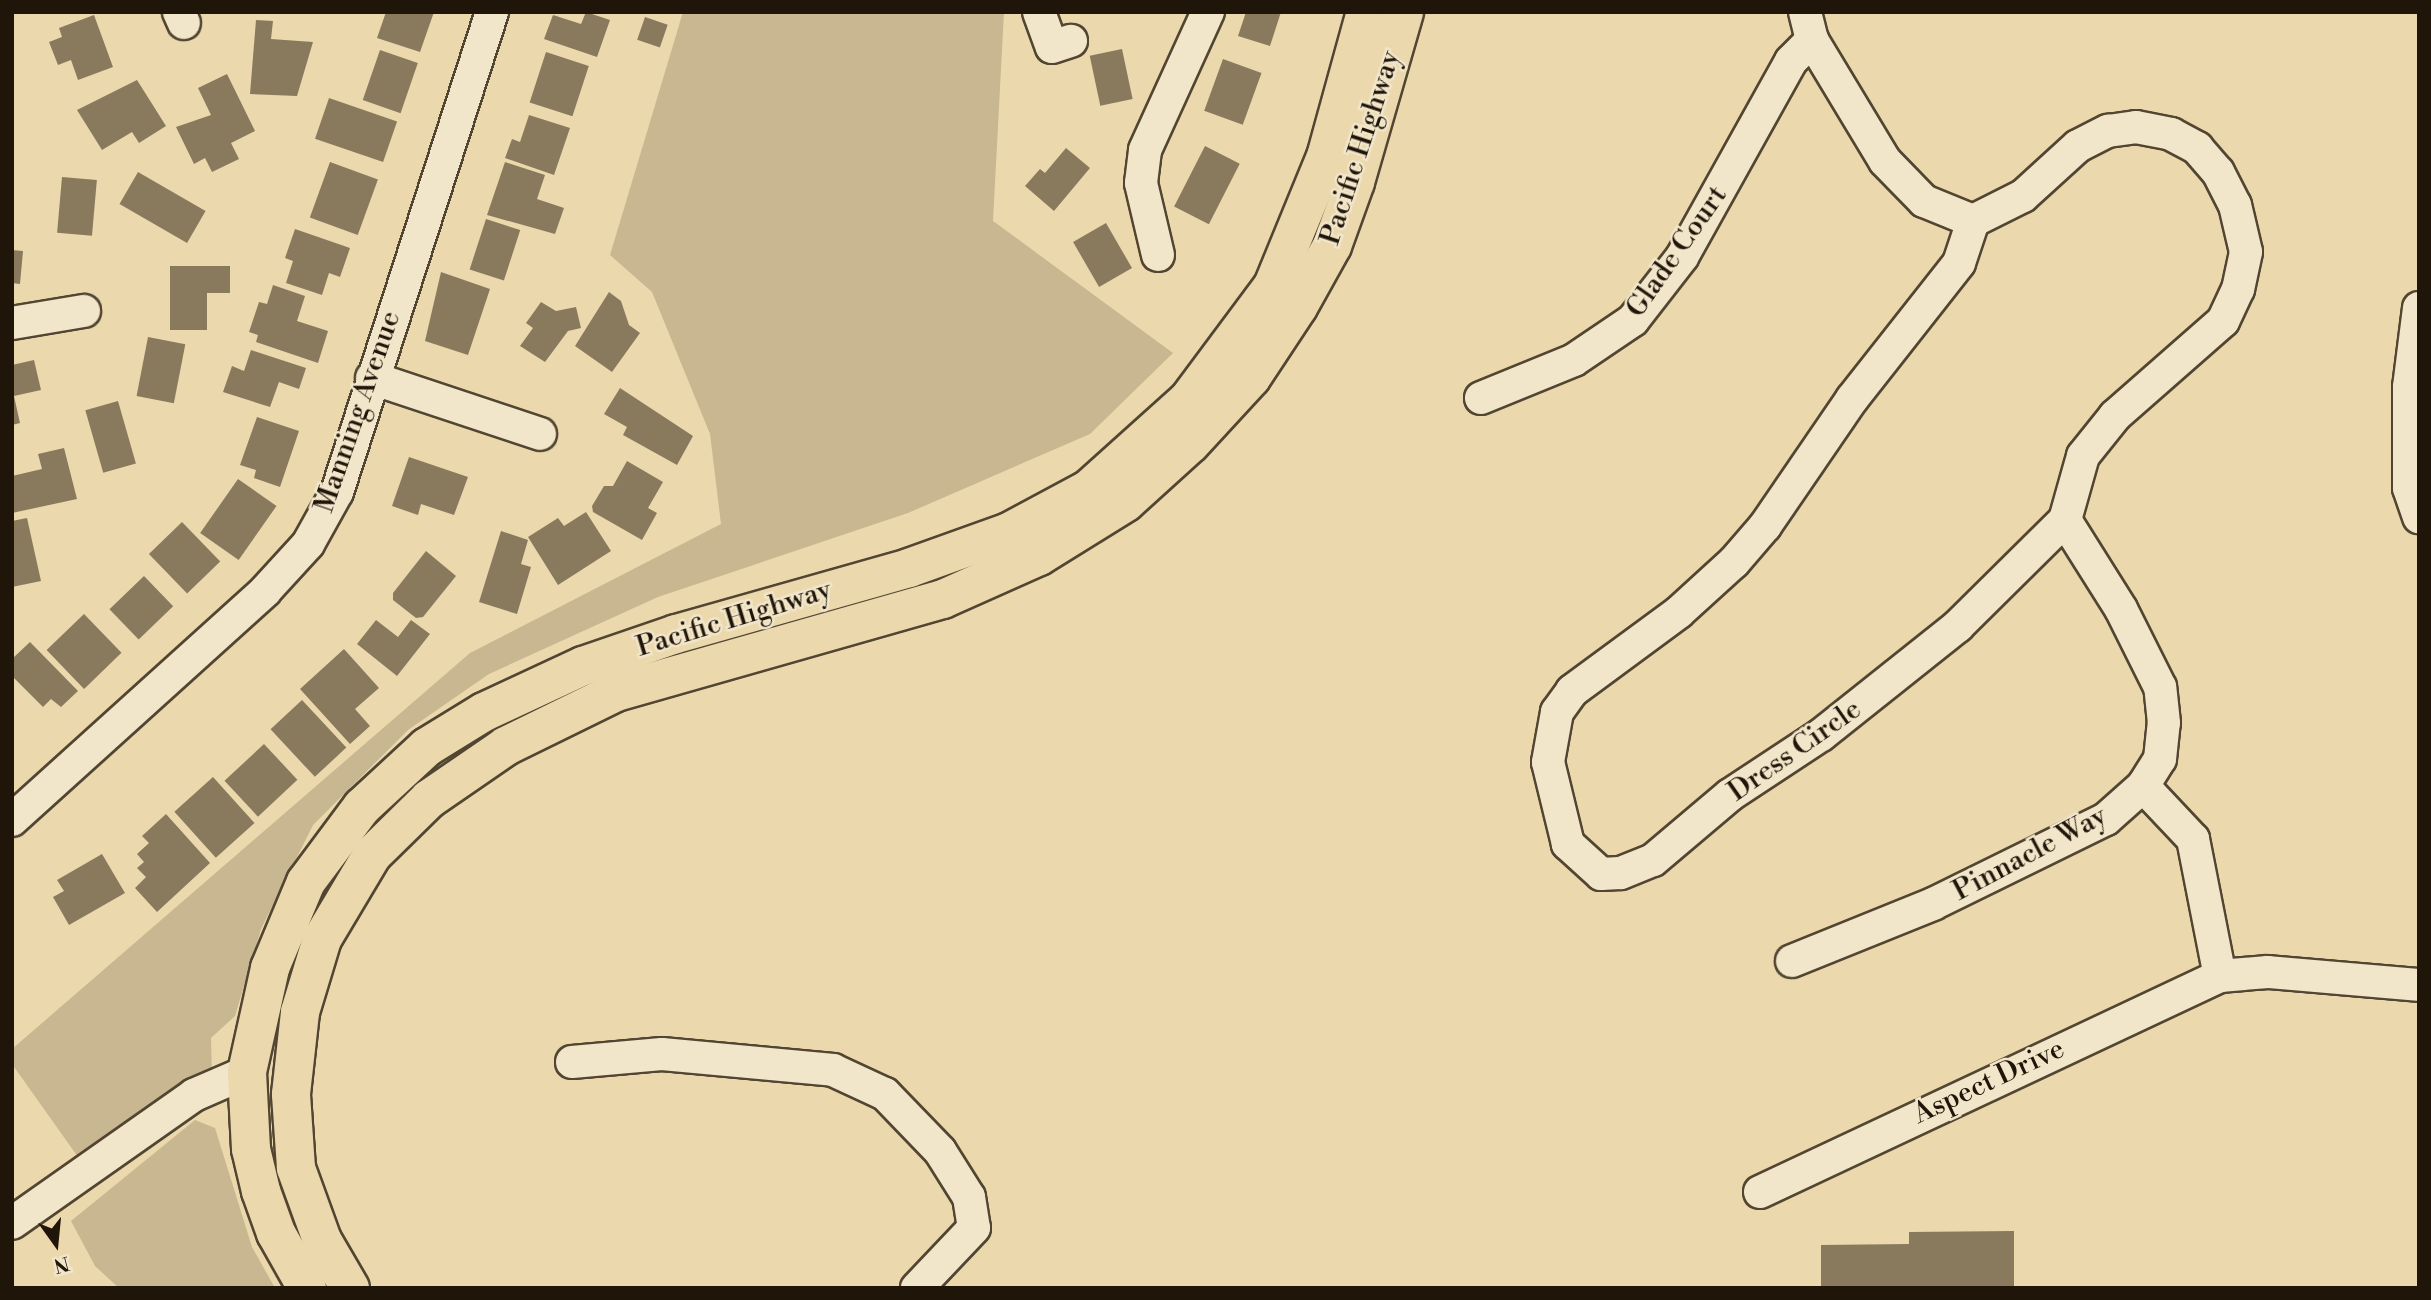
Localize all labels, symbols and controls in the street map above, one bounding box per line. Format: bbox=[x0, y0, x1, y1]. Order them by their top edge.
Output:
street label: Pacific Highway bbox=[1314, 47, 1408, 249]
street label: Glade Court bbox=[1619, 180, 1735, 324]
street label: Manning Avenue bbox=[308, 307, 408, 517]
street label: Pacific Highway bbox=[632, 573, 836, 665]
street label: Dress Circle bbox=[1722, 693, 1868, 809]
street label: Pinnacle Way bbox=[1947, 799, 2113, 909]
street label: Aspect Drive bbox=[1908, 1032, 2070, 1132]
north arrow bbox=[21, 1209, 91, 1279]
text: N bbox=[51, 1251, 72, 1278]

